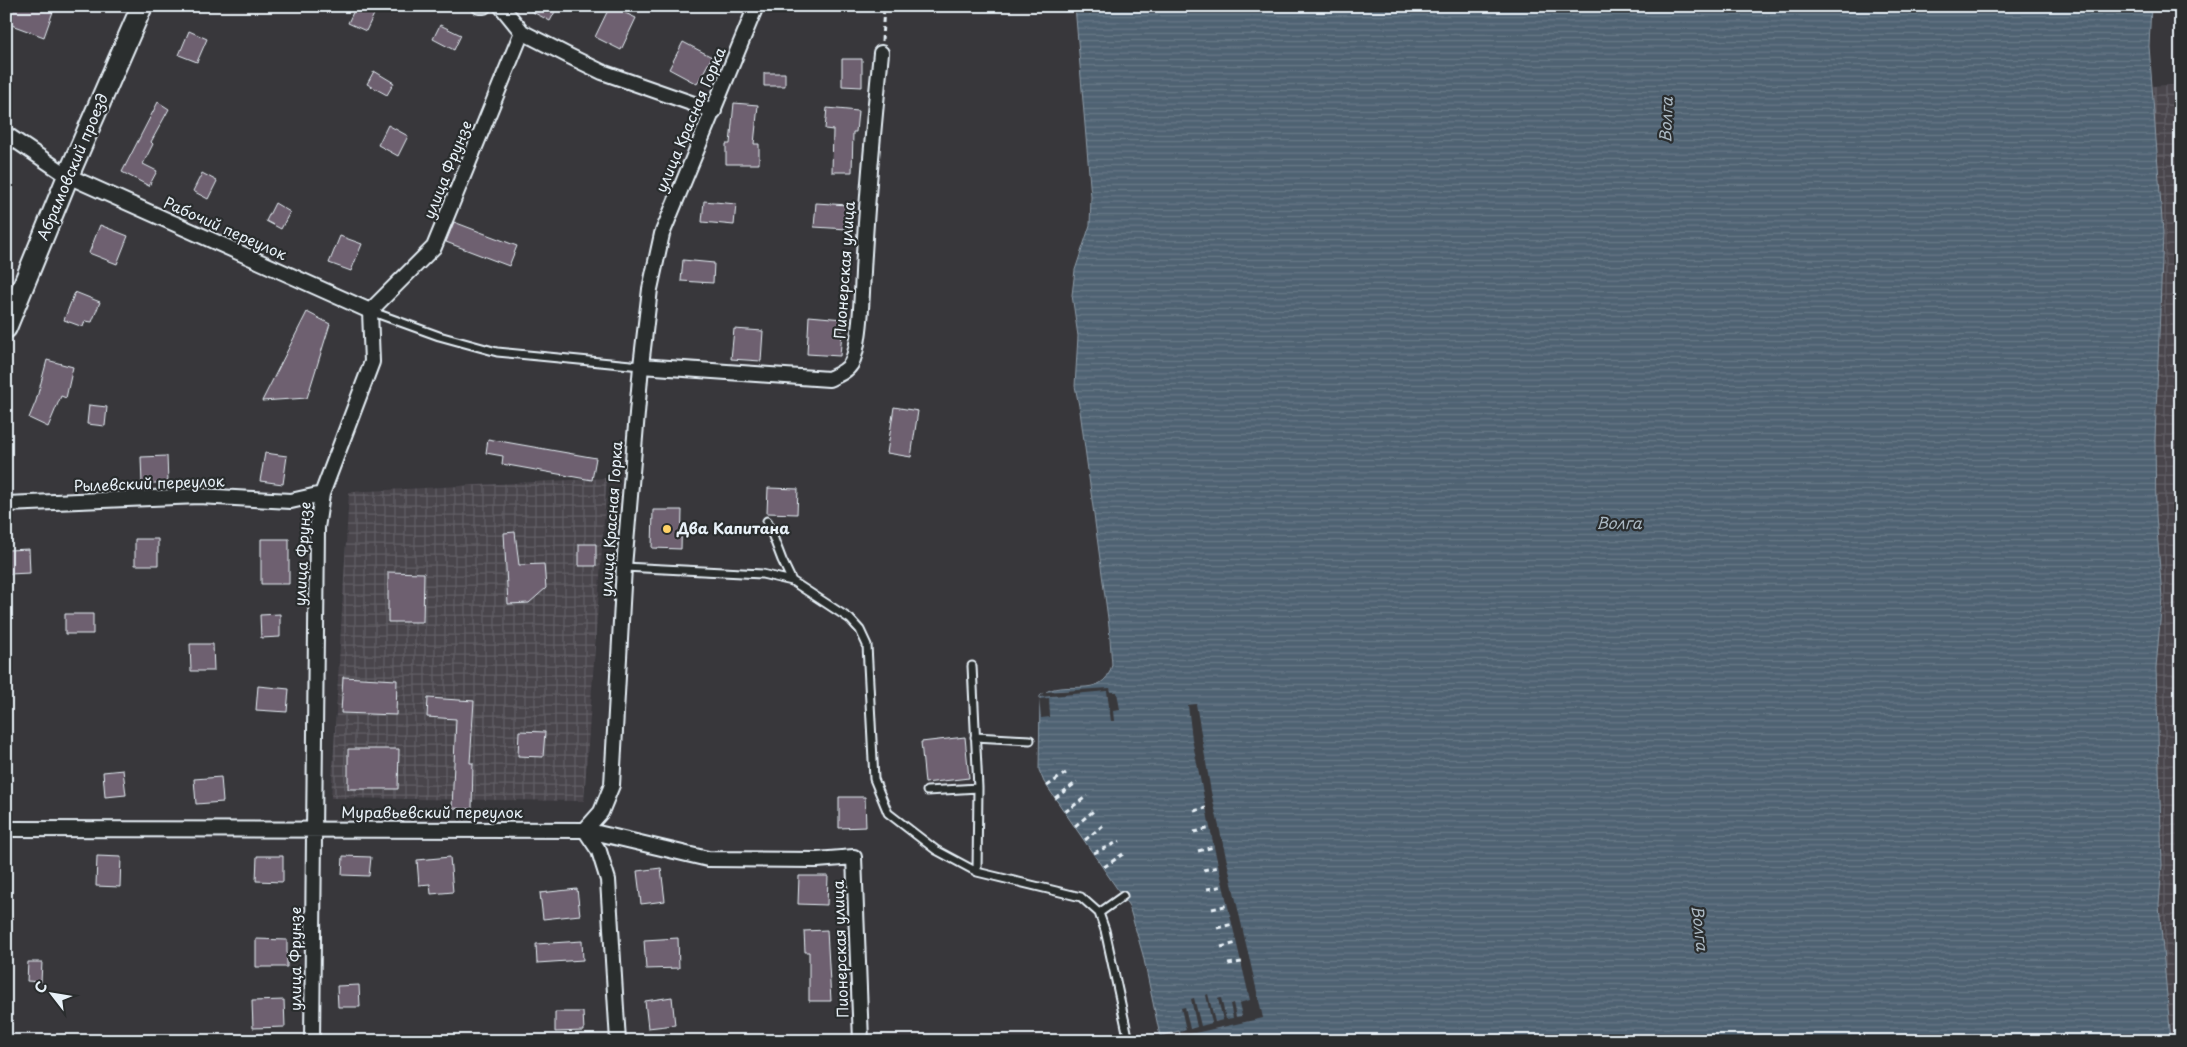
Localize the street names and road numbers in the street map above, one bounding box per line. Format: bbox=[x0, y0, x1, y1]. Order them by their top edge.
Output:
street label: улица Красная Горка bbox=[649, 43, 731, 196]
street label: Абрамовский проезд bbox=[30, 89, 113, 244]
street label: улица Фрунзе bbox=[416, 117, 477, 222]
street label: Рабочий переулок bbox=[160, 190, 291, 265]
street label: Пионерская улица bbox=[827, 200, 860, 340]
street label: улица Красная Горка bbox=[594, 440, 627, 597]
street label: Рылевский переулок bbox=[73, 468, 225, 497]
street label: улица Фрунзе bbox=[287, 501, 316, 607]
street label: Муравьевский переулок bbox=[341, 800, 523, 823]
street label: Пионерская улица bbox=[826, 879, 853, 1018]
street label: улица Фрунзе bbox=[283, 907, 306, 1011]

